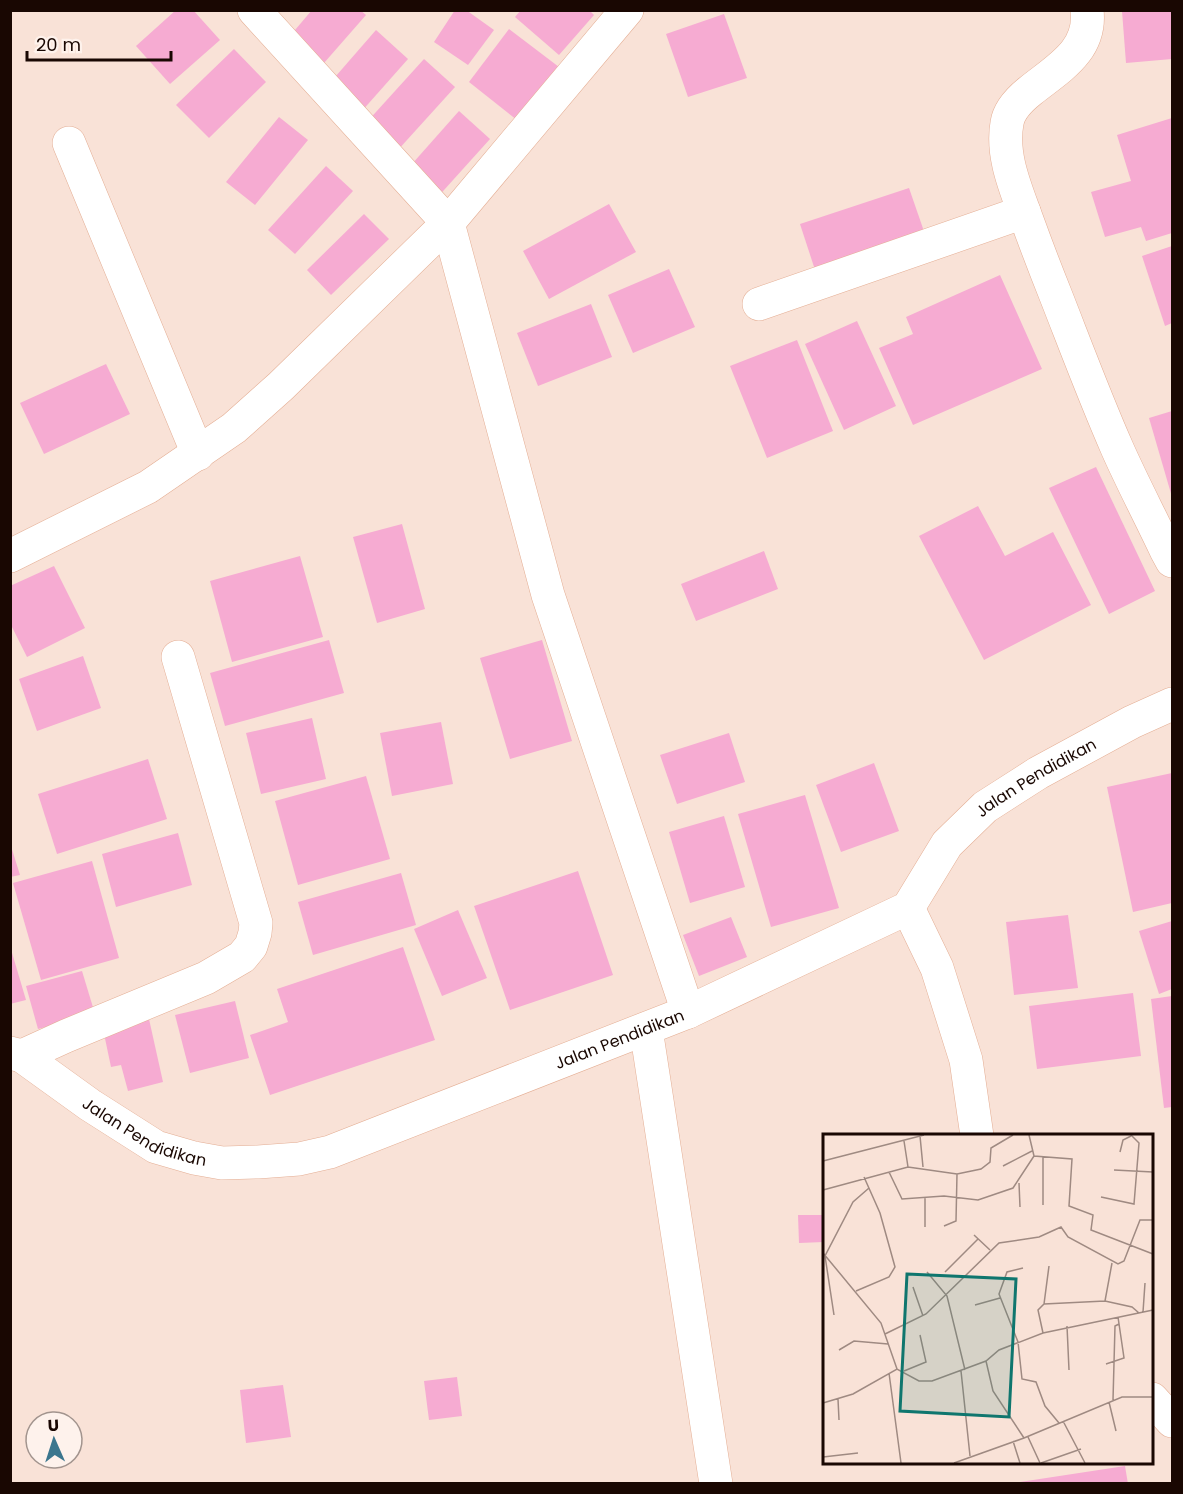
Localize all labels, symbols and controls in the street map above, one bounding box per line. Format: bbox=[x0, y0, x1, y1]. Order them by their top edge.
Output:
scale bar bbox=[27, 24, 171, 62]
text: 20 m bbox=[36, 32, 81, 57]
street label: Jalan Pendidikan bbox=[970, 732, 1100, 822]
street label: Jalan Pendidikan bbox=[551, 1003, 687, 1074]
street label: Jalan Pendidikan bbox=[78, 1092, 208, 1172]
inset map bbox=[823, 1134, 1153, 1464]
north arrow bbox=[24, 1410, 84, 1470]
text: U bbox=[47, 1414, 59, 1437]

